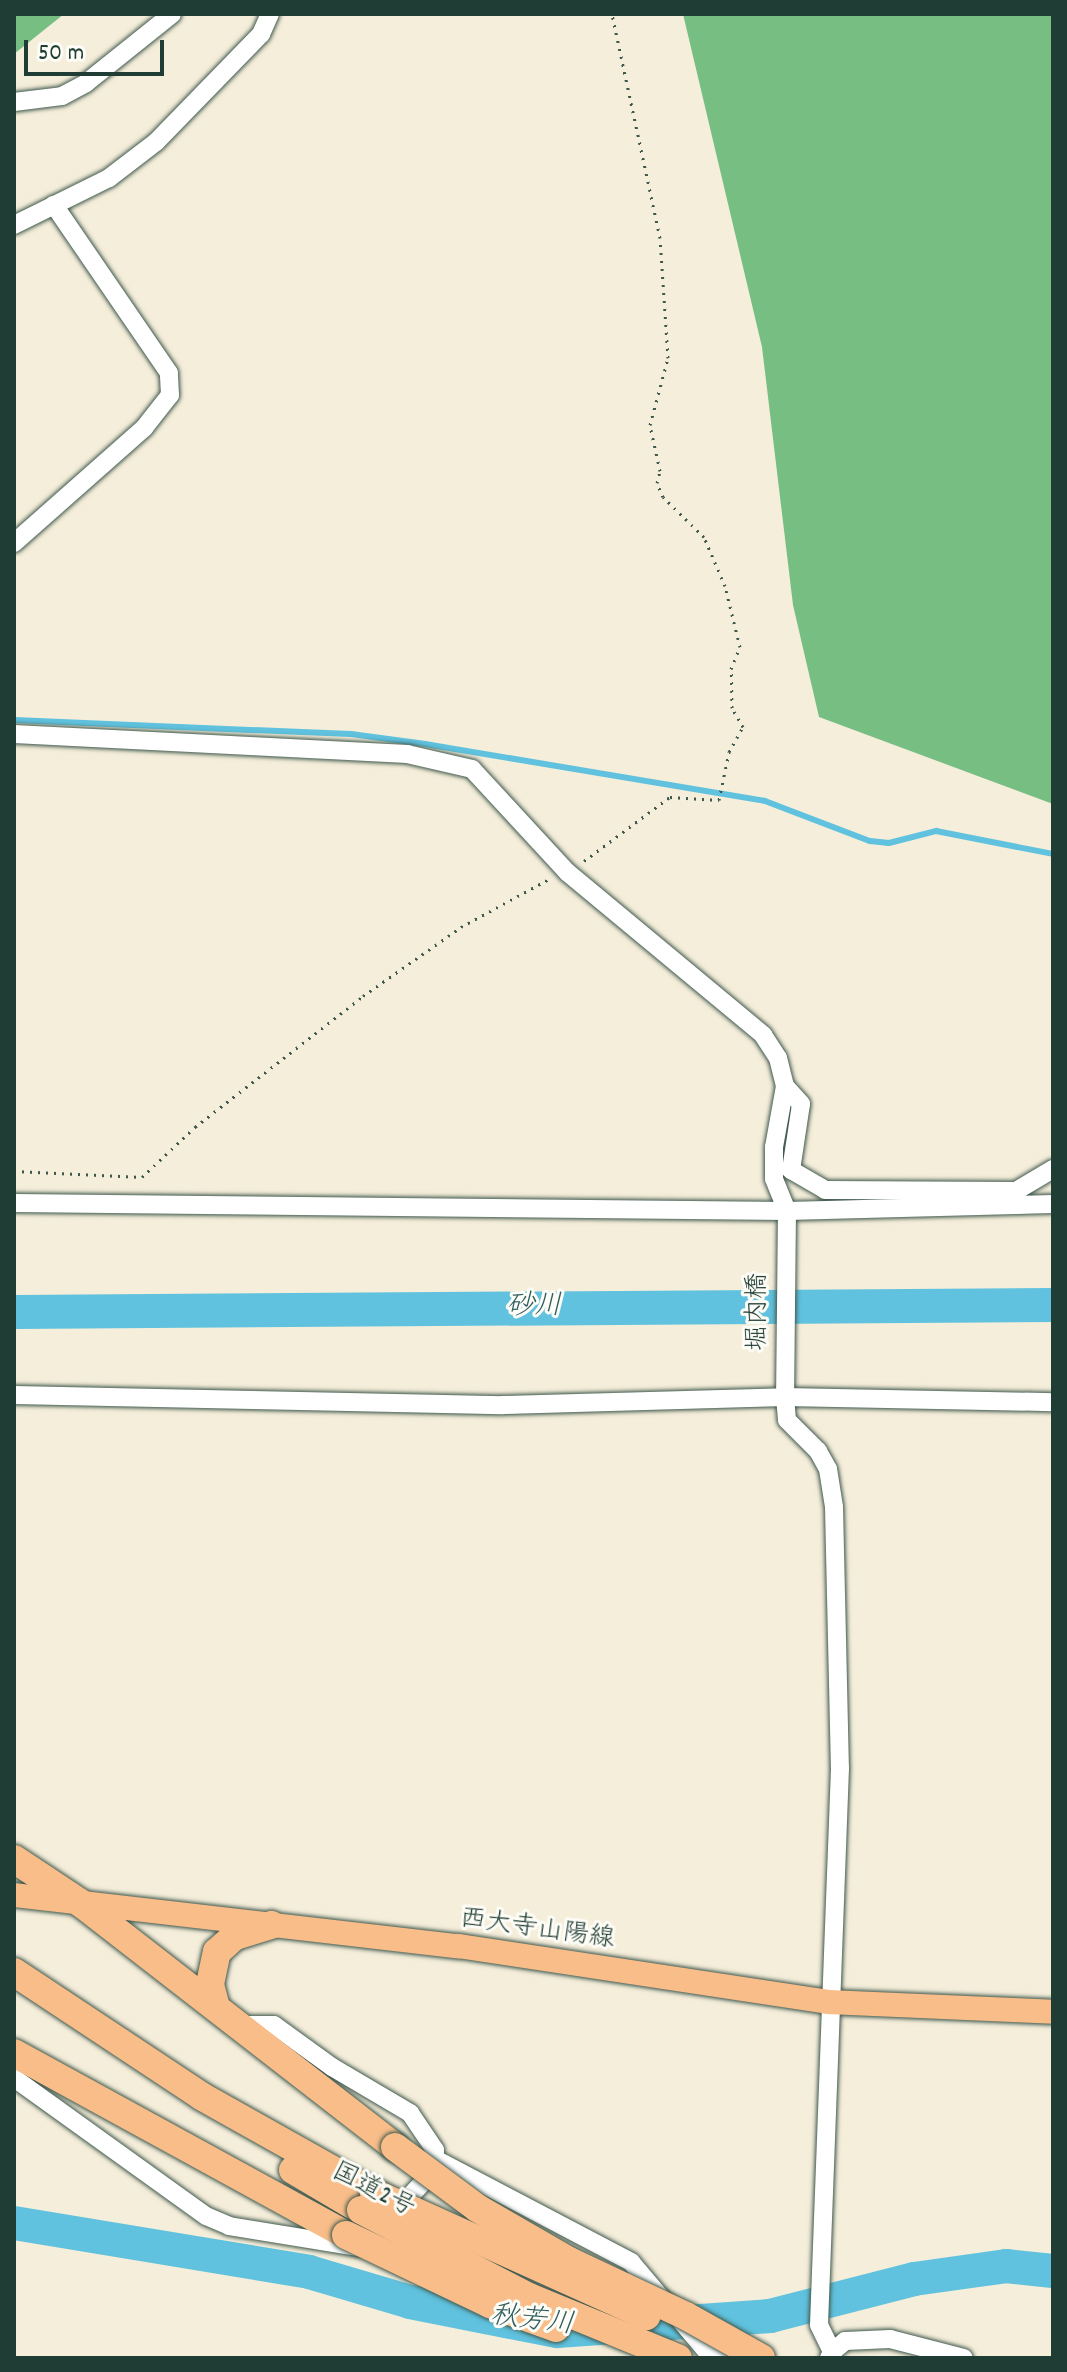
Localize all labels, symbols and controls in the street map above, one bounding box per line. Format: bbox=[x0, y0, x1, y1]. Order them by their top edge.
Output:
scale bar bbox=[28, 24, 168, 74]
text: 50 m bbox=[38, 37, 84, 71]
street label: 堀内橋 bbox=[743, 1273, 775, 1351]
water label: 砂川 bbox=[506, 1291, 562, 1325]
street label: 西大寺山陽線 bbox=[458, 1904, 616, 1956]
street label: 国道2号 bbox=[326, 2157, 420, 2225]
water label: 秋芳川 bbox=[488, 2300, 576, 2344]

